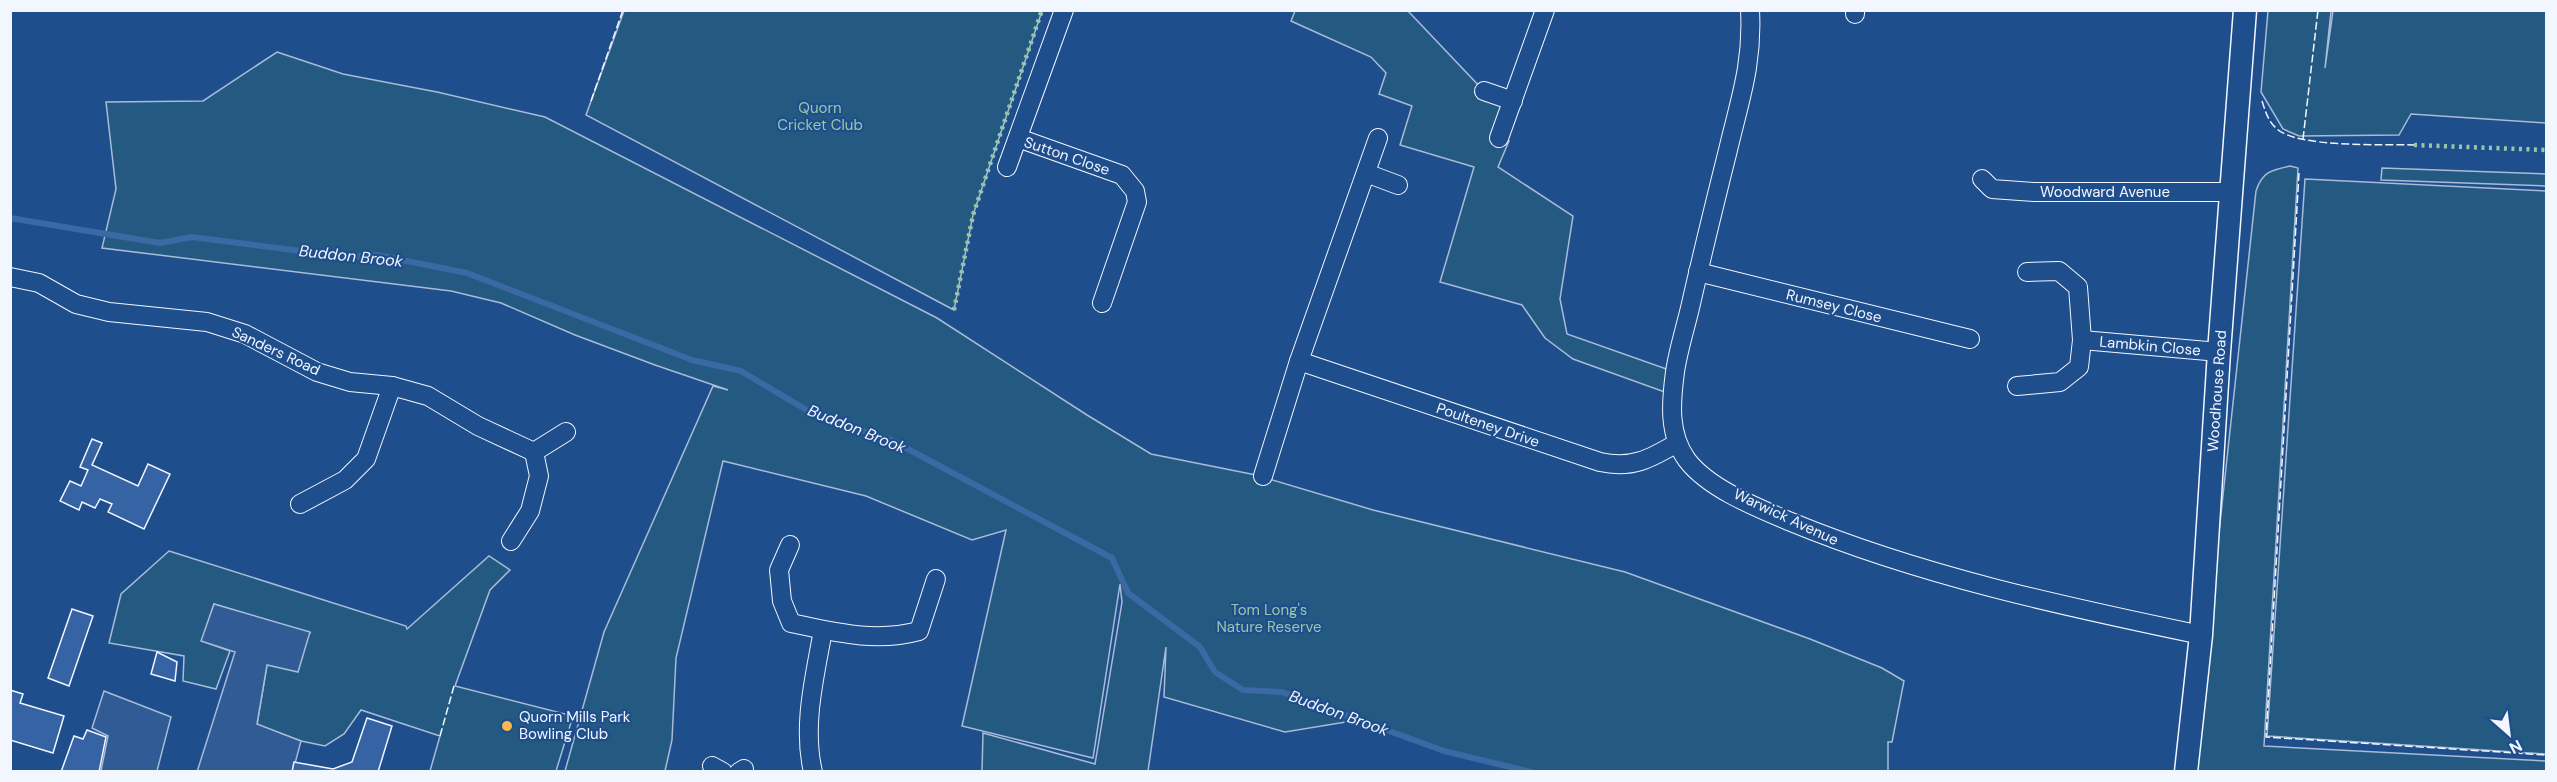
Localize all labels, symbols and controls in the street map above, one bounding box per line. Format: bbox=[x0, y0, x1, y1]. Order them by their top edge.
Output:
park label: Quorn Cricket Club bbox=[777, 98, 863, 135]
street label: Sutton Close bbox=[1021, 132, 1113, 180]
street label: Woodward Avenue bbox=[2040, 182, 2170, 202]
water label: Buddon Brook bbox=[298, 240, 405, 272]
street label: Rumsey Close bbox=[1784, 284, 1884, 328]
street label: Sanders Road bbox=[229, 322, 323, 380]
street label: Woodhouse Road bbox=[2203, 329, 2231, 453]
street label: Lambkin Close bbox=[2099, 332, 2201, 360]
street label: Poulteney Drive bbox=[1434, 398, 1542, 452]
water label: Buddon Brook bbox=[805, 400, 910, 459]
street label: Warwick Avenue bbox=[1730, 484, 1842, 550]
park label: Tom Long's Nature Reserve bbox=[1216, 600, 1322, 637]
water label: Buddon Brook bbox=[1286, 685, 1392, 741]
north arrow bbox=[2479, 704, 2539, 764]
place label: Quorn Mills Park Bowling Club bbox=[519, 707, 631, 744]
marker: Quorn Mills Park Bowling Club bbox=[500, 719, 514, 733]
text: N bbox=[2506, 735, 2526, 759]

